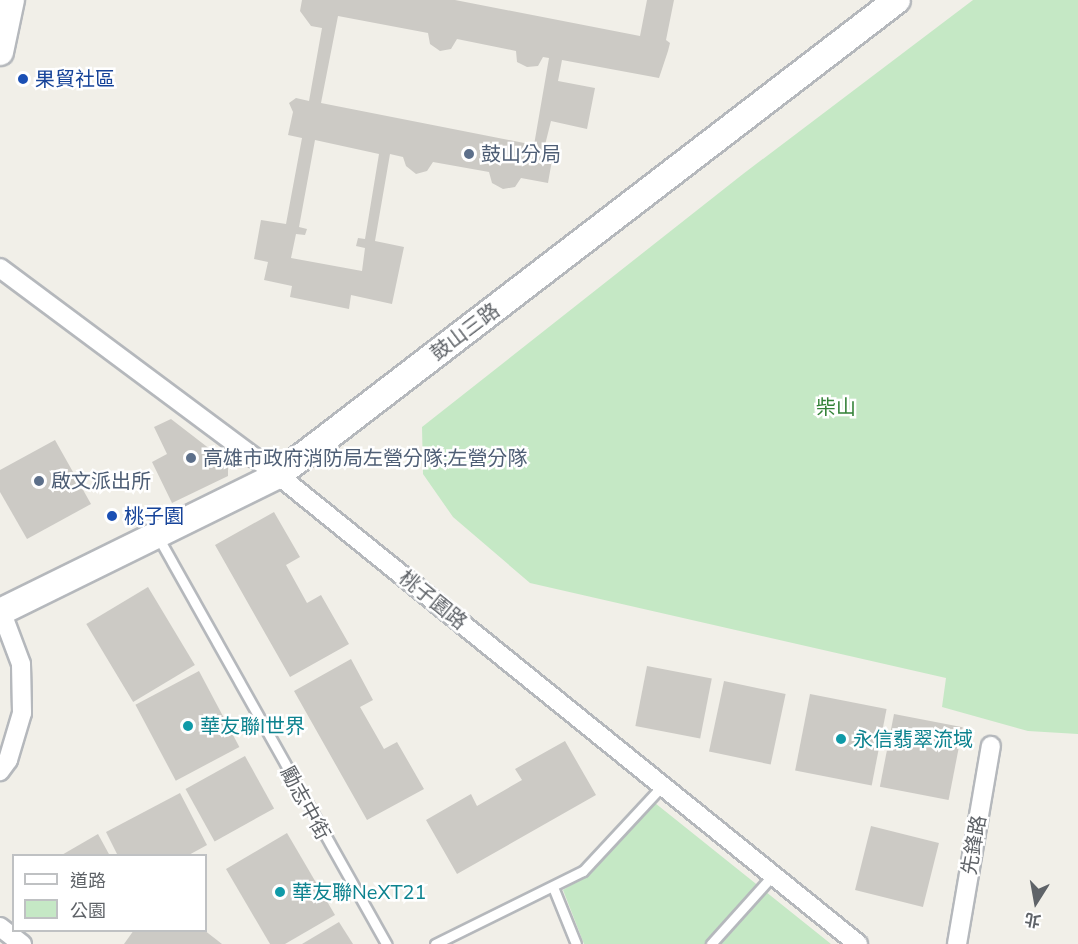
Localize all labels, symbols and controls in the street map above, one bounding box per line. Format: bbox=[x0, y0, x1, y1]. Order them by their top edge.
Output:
place label: 果貿社區 bbox=[35, 67, 115, 91]
marker: 果貿社區 bbox=[16, 72, 30, 86]
place label: 鼓山分局 bbox=[481, 142, 561, 166]
marker: 鼓山分局 bbox=[462, 147, 476, 161]
street label: 鼓山三路 bbox=[426, 298, 504, 366]
park label: 柴山 bbox=[816, 395, 856, 419]
place label: 高雄市政府消防局左營分隊;左營分隊 bbox=[203, 446, 528, 470]
marker: 高雄市政府消防局左營分隊;左營分隊 bbox=[184, 451, 198, 465]
place label: 啟文派出所 bbox=[51, 469, 151, 493]
marker: 啟文派出所 bbox=[32, 474, 46, 488]
place label: 桃子園 bbox=[124, 504, 184, 528]
marker: 桃子園 bbox=[105, 509, 119, 523]
street label: 桃子園路 bbox=[394, 566, 472, 634]
place label: 華友聯I世界 bbox=[200, 714, 305, 738]
marker: 華友聯I世界 bbox=[181, 719, 195, 733]
place label: 永信翡翠流域 bbox=[853, 727, 973, 751]
marker: 永信翡翠流域 bbox=[834, 732, 848, 746]
street label: 勵志中街 bbox=[275, 762, 335, 844]
street label: 先鋒路 bbox=[957, 813, 991, 877]
legend bbox=[12, 854, 207, 932]
text: 道路 bbox=[70, 869, 106, 893]
north arrow bbox=[1006, 872, 1066, 932]
place label: 華友聯NeXT21 bbox=[292, 880, 426, 904]
marker: 華友聯NeXT21 bbox=[273, 885, 287, 899]
text: 公園 bbox=[70, 899, 106, 923]
text: 北 bbox=[1023, 907, 1043, 932]

